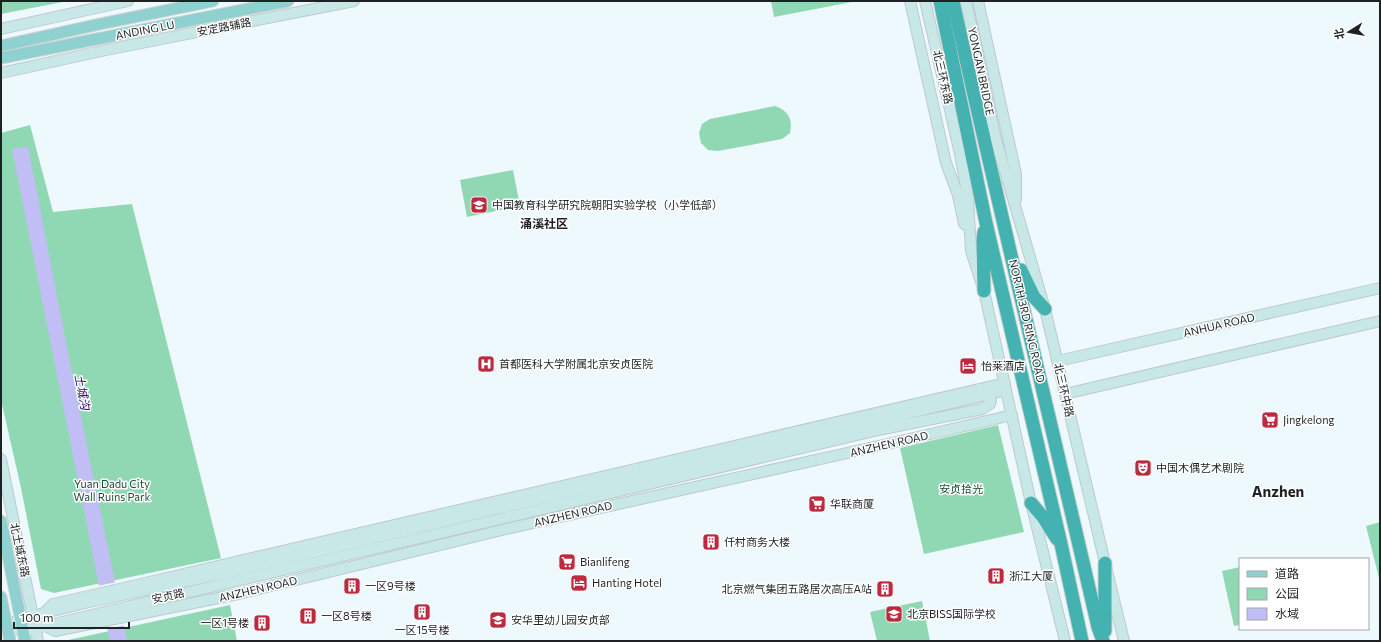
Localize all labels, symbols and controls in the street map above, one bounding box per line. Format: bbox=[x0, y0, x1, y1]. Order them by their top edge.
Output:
north arrow bbox=[1329, 12, 1369, 52]
street label: 安定路辅路 bbox=[196, 15, 252, 38]
street label: ANDING LU bbox=[114, 17, 175, 42]
street label: YONGAN BRIDGE bbox=[966, 25, 997, 116]
text: 北 bbox=[1331, 27, 1346, 41]
street label: 北三环东路 bbox=[931, 49, 956, 105]
school or university icon: 中国教育科学研究院朝阳实验学校（小学低部） bbox=[469, 195, 489, 215]
place label: 中国教育科学研究院朝阳实验学校（小学低部） bbox=[492, 198, 723, 211]
district label: 涌溪社区 bbox=[520, 216, 568, 230]
street label: NORTH 3RD RING ROAD bbox=[1007, 258, 1048, 384]
street label: ANHUA ROAD bbox=[1182, 310, 1256, 339]
hospital icon: 首都医科大学附属北京安贞医院 bbox=[476, 354, 496, 374]
hotel icon: 怡莱酒店 bbox=[958, 356, 978, 376]
place label: 首都医科大学附属北京安贞医院 bbox=[499, 357, 653, 370]
place label: 怡莱酒店 bbox=[981, 359, 1025, 372]
street label: 北三环中路 bbox=[1052, 362, 1077, 418]
water label: 土城沟 bbox=[73, 373, 94, 413]
supermarket icon: Jingkelong bbox=[1260, 410, 1280, 430]
place label: Jingkelong bbox=[1283, 413, 1334, 427]
street label: ANZHEN ROAD bbox=[848, 428, 929, 459]
theatre icon: 中国木偶艺术剧院 bbox=[1133, 458, 1153, 478]
place label: 中国木偶艺术剧院 bbox=[1156, 461, 1244, 474]
park label: Yuan Dadu City Wall Ruins Park bbox=[74, 477, 150, 503]
park label: 安贞拾光 bbox=[939, 482, 983, 495]
district label: Anzhen bbox=[1252, 482, 1304, 500]
supermarket icon: 华联商厦 bbox=[807, 494, 827, 514]
place label: 华联商厦 bbox=[830, 497, 874, 510]
street label: ANZHEN ROAD bbox=[532, 498, 613, 529]
street label: 北土城东路 bbox=[8, 522, 33, 578]
building icon: 仟村商务大楼 bbox=[701, 532, 721, 552]
place label: 仟村商务大楼 bbox=[724, 535, 790, 548]
supermarket icon: Bianlifeng bbox=[557, 552, 577, 572]
place label: Bianlifeng bbox=[580, 555, 630, 568]
legend bbox=[1239, 558, 1369, 630]
building icon: 浙江大厦 bbox=[986, 566, 1006, 586]
text: 道路 bbox=[1275, 566, 1299, 580]
place label: 浙江大厦 bbox=[1009, 569, 1053, 582]
street label: ANZHEN ROAD bbox=[217, 573, 298, 604]
hotel icon: Hanting Hotel bbox=[569, 573, 589, 593]
building icon: 一区9号楼 bbox=[342, 576, 362, 596]
place label: Hanting Hotel bbox=[592, 576, 662, 589]
place label: 一区9号楼 bbox=[365, 579, 416, 592]
building icon: 北京燃气集团五路居次高压A站 bbox=[875, 579, 895, 599]
place label: 北京燃气集团五路居次高压A站 bbox=[721, 582, 872, 595]
street label: 安贞路 bbox=[150, 585, 185, 606]
text: 公园 bbox=[1275, 586, 1299, 600]
building icon: 一区15号楼 bbox=[412, 602, 432, 622]
scale bar bbox=[14, 604, 129, 630]
school or university icon: 北京BISS国际学校 bbox=[884, 604, 904, 624]
building icon: 一区8号楼 bbox=[298, 606, 318, 626]
text: 水域 bbox=[1275, 606, 1299, 620]
place label: 北京BISS国际学校 bbox=[907, 607, 996, 620]
place label: 一区8号楼 bbox=[321, 609, 372, 622]
text: 100 m bbox=[20, 610, 54, 624]
school or university icon: 安华里幼儿园安贞部 bbox=[488, 610, 508, 630]
building icon: 一区1号楼 bbox=[252, 613, 272, 633]
place label: 安华里幼儿园安贞部 bbox=[511, 613, 610, 626]
place label: 一区1号楼 bbox=[200, 616, 249, 629]
place label: 一区15号楼 bbox=[394, 623, 450, 636]

